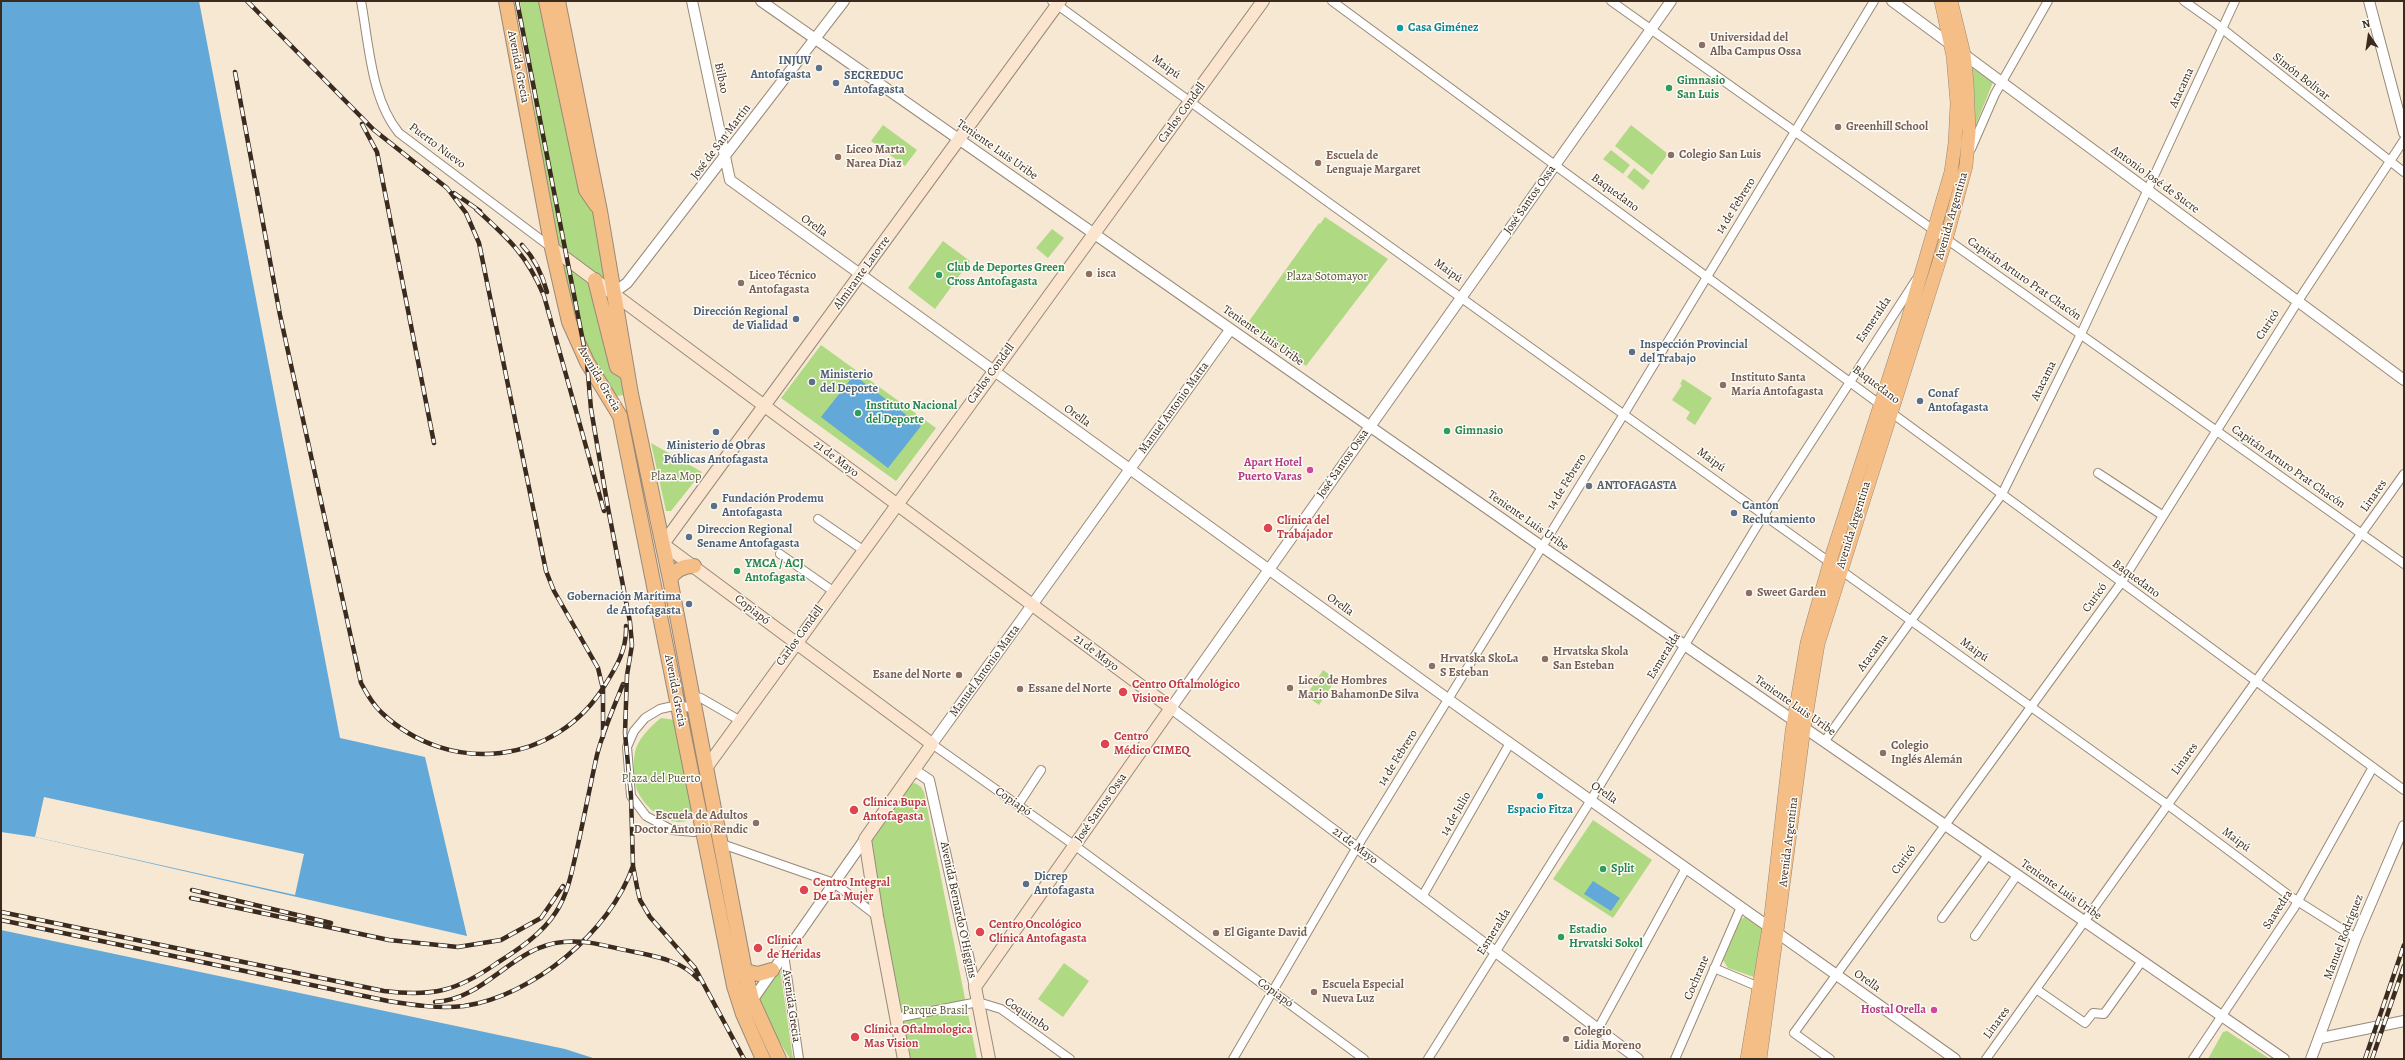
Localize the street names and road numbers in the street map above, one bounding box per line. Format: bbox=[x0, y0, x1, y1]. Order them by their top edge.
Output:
street label: Avenida Grecia bbox=[504, 30, 532, 104]
street label: Simón Bolívar bbox=[2269, 50, 2333, 104]
street label: Maipú bbox=[1149, 52, 1183, 82]
street label: Bilbao bbox=[711, 61, 731, 95]
street label: Atacama bbox=[2166, 66, 2198, 110]
street label: Carlos Condell bbox=[1155, 80, 1209, 146]
street label: José de San Martín bbox=[688, 101, 754, 183]
street label: Teniente Luis Uribe bbox=[954, 117, 1040, 183]
street label: Puerto Nuevo bbox=[406, 120, 468, 172]
street label: Antonio José de Sucre bbox=[2108, 143, 2202, 217]
street label: José Santos Ossa bbox=[1501, 163, 1559, 237]
street label: Baquedano bbox=[1588, 171, 1642, 215]
street label: Avenida Argentina bbox=[1933, 171, 1971, 261]
street label: 14 de Febrero bbox=[1713, 175, 1759, 237]
street label: Orella bbox=[798, 211, 830, 241]
street label: Almirante Latorre bbox=[830, 233, 894, 313]
street label: Capitán Arturo Prat Chacón bbox=[1964, 234, 2084, 324]
street label: Maipú bbox=[1431, 256, 1465, 286]
street label: Esmeralda bbox=[1853, 294, 1895, 346]
street label: Teniente Luis Uribe bbox=[1220, 303, 1306, 369]
street label: Curicó bbox=[2253, 307, 2283, 343]
street label: Carlos Condell bbox=[964, 341, 1018, 407]
street label: Avenida Grecia bbox=[574, 344, 624, 414]
street label: Manuel Antonio Matta bbox=[1136, 359, 1212, 457]
street label: Atacama bbox=[2028, 359, 2060, 403]
street label: Baquedano bbox=[1850, 363, 1902, 407]
street label: Orella bbox=[1061, 401, 1093, 431]
street label: Capitán Arturo Prat Chacón bbox=[2228, 422, 2348, 512]
street label: José Santos Ossa bbox=[1314, 427, 1372, 501]
street label: 21 de Mayo bbox=[811, 437, 861, 481]
street label: Maipú bbox=[1694, 445, 1728, 475]
street label: 14 de Febrero bbox=[1544, 451, 1590, 513]
street label: Linares bbox=[2358, 477, 2390, 515]
street label: Avenida Argentina bbox=[1834, 480, 1874, 570]
street label: Teniente Luis Uribe bbox=[1485, 488, 1571, 554]
street label: Baquedano bbox=[2109, 557, 2163, 601]
street label: Curicó bbox=[2080, 580, 2110, 616]
street label: Orella bbox=[1324, 590, 1356, 620]
street label: Copiapó bbox=[731, 592, 773, 628]
street label: Carlos Condell bbox=[773, 603, 827, 669]
street label: Manuel Antonio Matta bbox=[947, 622, 1023, 720]
street label: Esmeralda bbox=[1644, 630, 1684, 682]
street label: 21 de Mayo bbox=[1071, 631, 1121, 675]
street label: Atacama bbox=[1855, 631, 1891, 675]
street label: Maipú bbox=[1957, 635, 1991, 665]
street label: Avenida Grecia bbox=[661, 654, 689, 728]
street label: Teniente Luis Uribe bbox=[1752, 673, 1838, 739]
street label: 14 de Febrero bbox=[1375, 727, 1421, 789]
street label: Linares bbox=[2169, 740, 2201, 778]
street label: José Santos Ossa bbox=[1072, 771, 1130, 845]
street label: Orella bbox=[1588, 779, 1620, 807]
street label: Copiapó bbox=[992, 784, 1034, 820]
street label: 14 de Julio bbox=[1438, 789, 1474, 839]
street label: Avenida Argentina bbox=[1776, 796, 1802, 888]
street label: 21 de Mayo bbox=[1330, 824, 1380, 868]
street label: Maipú bbox=[2219, 825, 2253, 855]
street label: Avenida Bernardo O'Higgins bbox=[936, 840, 980, 980]
street label: Curicó bbox=[1889, 842, 1919, 878]
street label: Teniente Luis Uribe bbox=[2018, 857, 2104, 923]
street label: Saavedra bbox=[2260, 888, 2296, 932]
street label: Manuel Rodríguez bbox=[2321, 892, 2367, 982]
street label: Esmeralda bbox=[1474, 906, 1514, 958]
street label: Cochrane bbox=[1681, 954, 1713, 1002]
street label: Orella bbox=[1851, 967, 1883, 995]
street label: Avenida Grecia bbox=[779, 969, 803, 1043]
street label: Copiapó bbox=[1254, 975, 1296, 1011]
street label: Coquimbo bbox=[1002, 995, 1052, 1035]
street label: Linares bbox=[1981, 1004, 2013, 1042]

